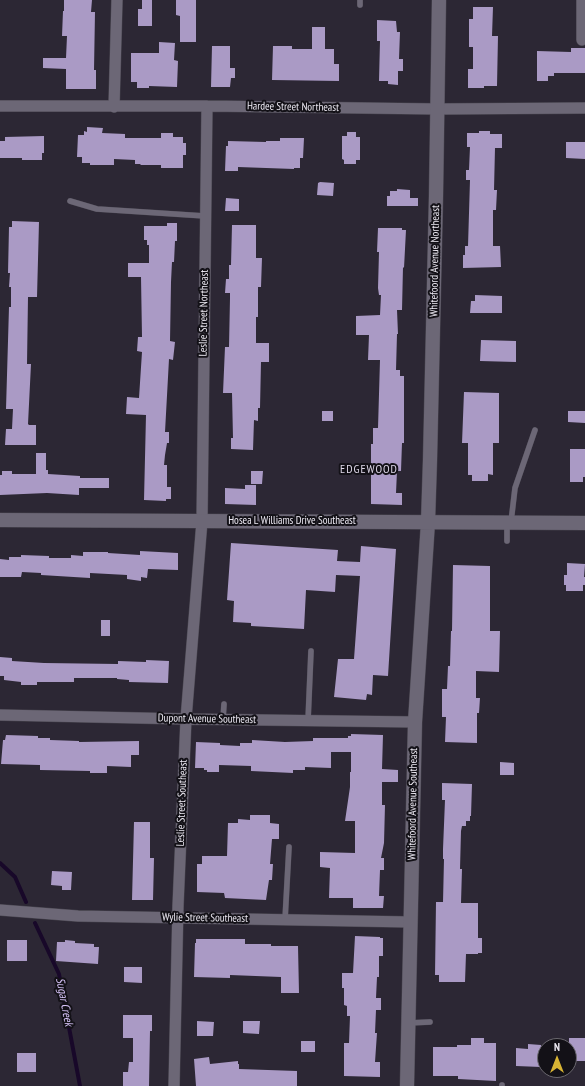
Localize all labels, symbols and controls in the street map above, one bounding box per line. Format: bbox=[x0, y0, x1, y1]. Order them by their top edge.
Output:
street label: Hardee Street Northeast bbox=[247, 100, 339, 114]
street label: Whitefoord Avenue Northeast bbox=[427, 205, 443, 317]
street label: Leslie Street Northeast bbox=[197, 270, 211, 356]
district label: EDGEWOOD bbox=[340, 463, 398, 477]
street label: Hosea L Williams Drive Southeast bbox=[228, 514, 356, 528]
street label: Dupont Avenue Southeast bbox=[158, 712, 256, 726]
street label: Whitefoord Avenue Southeast bbox=[405, 748, 421, 860]
street label: Leslie Street Southeast bbox=[174, 759, 190, 847]
street label: Wylie Street Southeast bbox=[162, 911, 248, 925]
water label: Sugar Creek bbox=[52, 976, 76, 1028]
north arrow bbox=[537, 1038, 577, 1078]
text: N bbox=[554, 1040, 560, 1054]

